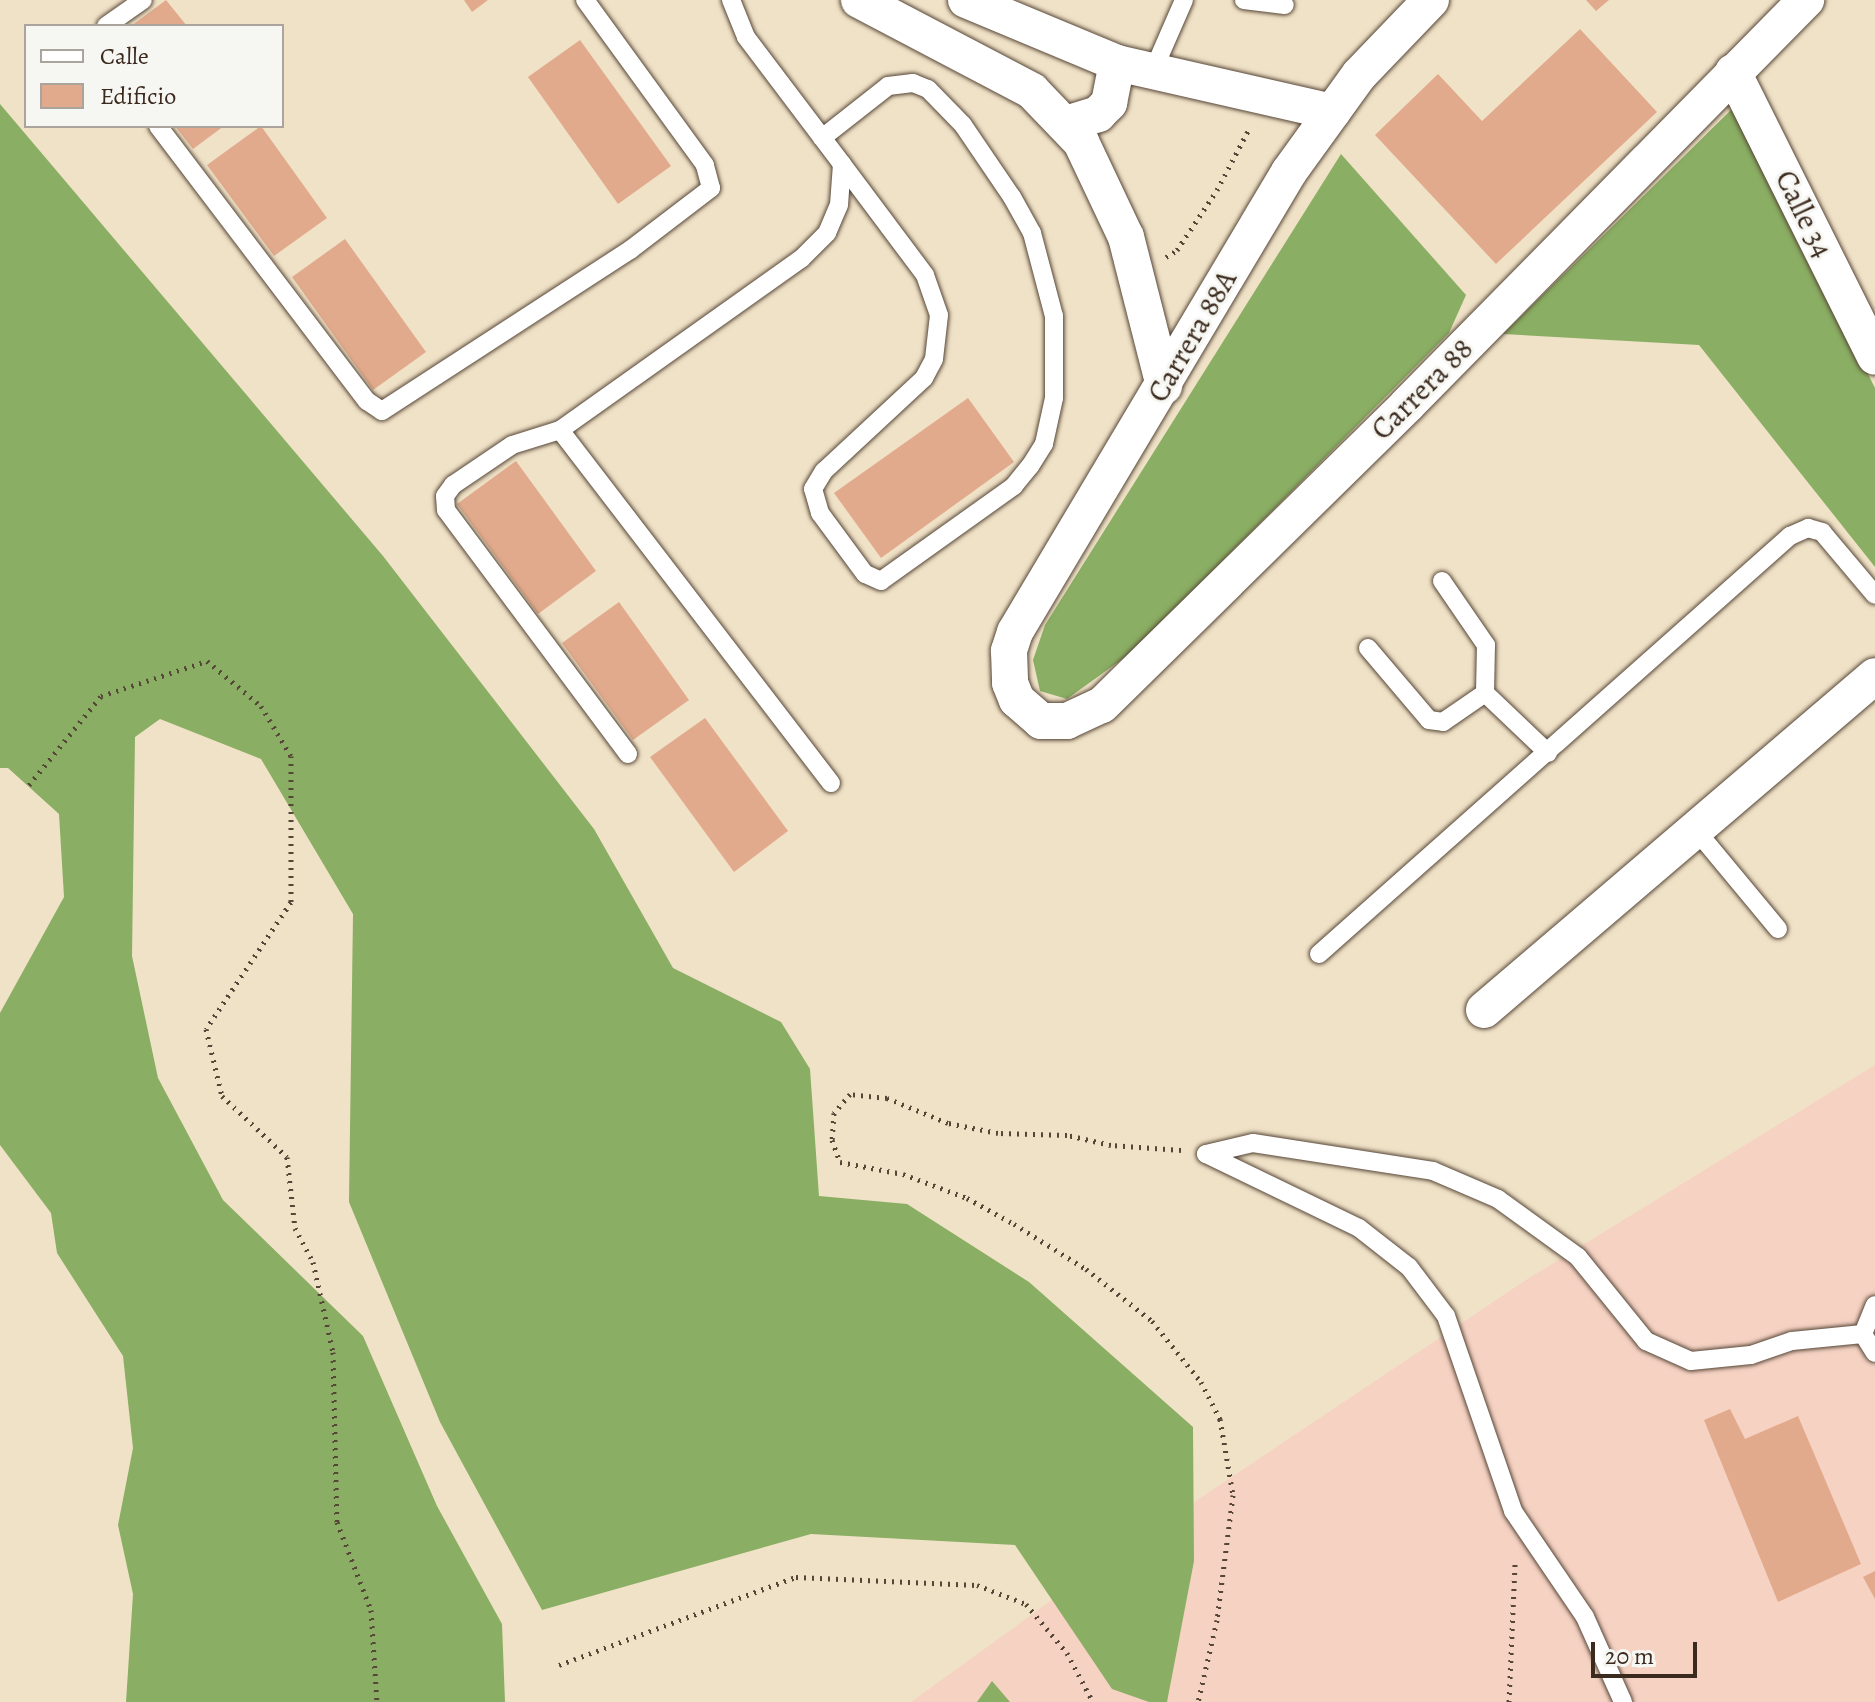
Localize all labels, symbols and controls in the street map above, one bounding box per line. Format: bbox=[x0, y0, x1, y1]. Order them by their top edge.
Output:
legend bbox=[24, 24, 284, 128]
text: Calle bbox=[100, 40, 149, 72]
text: Edificio bbox=[100, 80, 176, 112]
street label: Calle 34 bbox=[1767, 164, 1841, 264]
street label: Carrera 88A bbox=[1140, 264, 1244, 408]
street label: Carrera 88 bbox=[1364, 331, 1480, 447]
scale bar bbox=[1595, 1626, 1701, 1676]
text: 20 m bbox=[1605, 1640, 1654, 1672]

